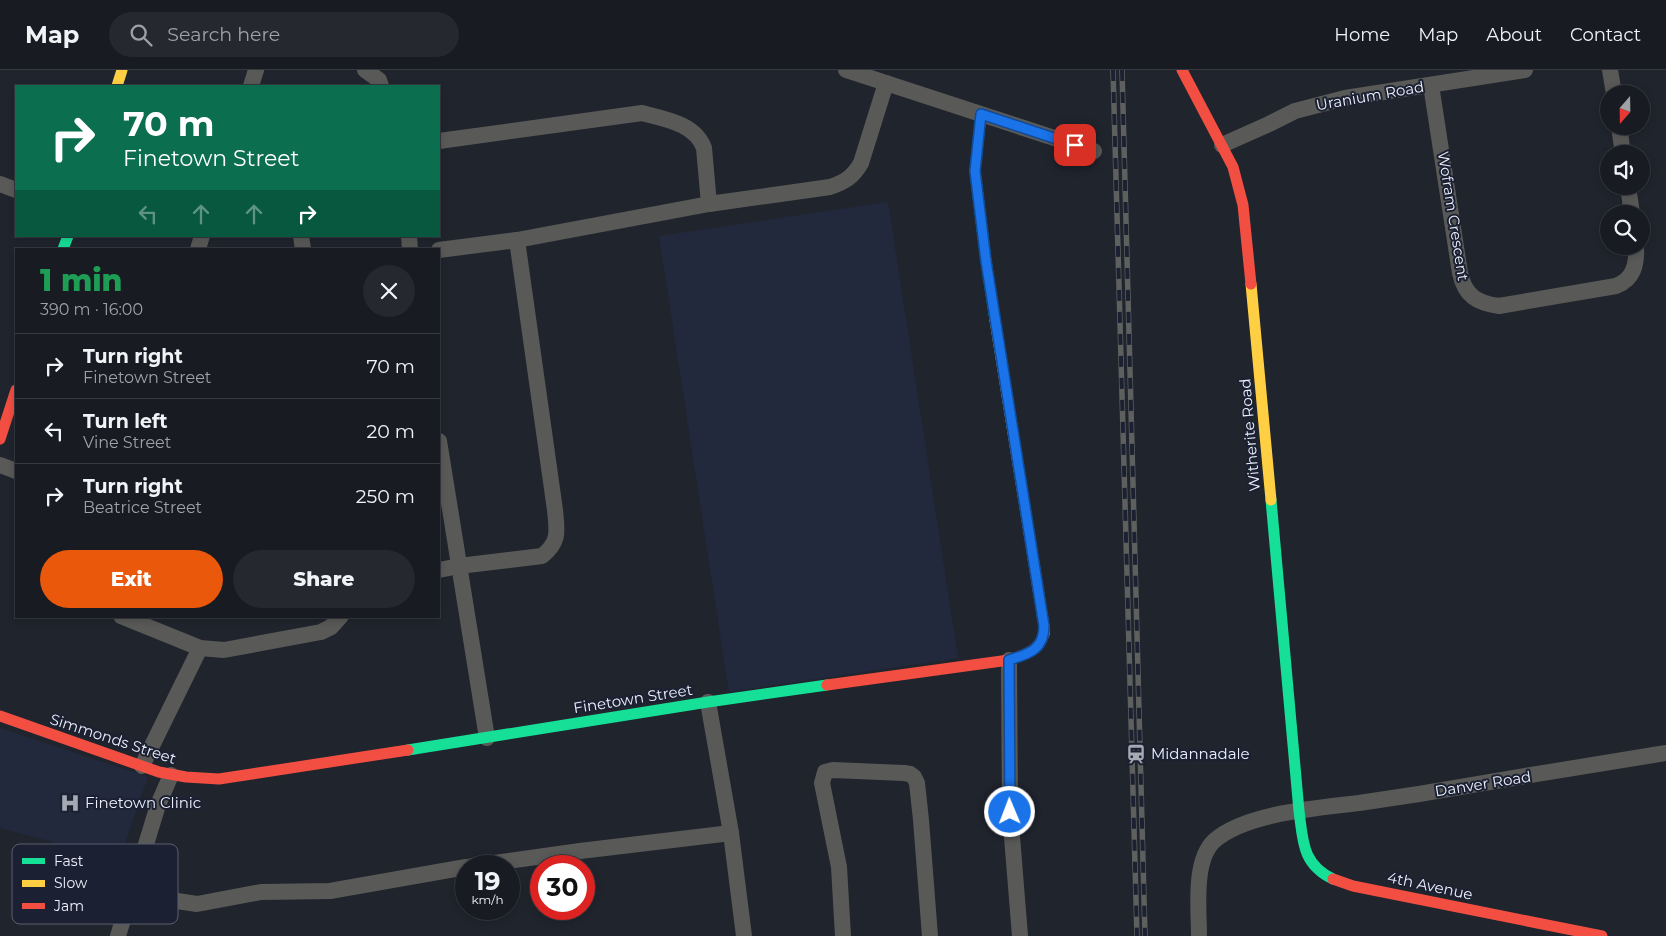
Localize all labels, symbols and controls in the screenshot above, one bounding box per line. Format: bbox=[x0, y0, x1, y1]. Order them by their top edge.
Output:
search box bbox=[109, 12, 459, 57]
text: Map bbox=[25, 20, 79, 49]
icon: search bbox=[127, 21, 155, 49]
text: Search here bbox=[167, 23, 280, 46]
text: Home bbox=[1334, 24, 1390, 46]
text: Map bbox=[1418, 24, 1458, 46]
text: About bbox=[1486, 24, 1542, 46]
text: Contact bbox=[1570, 24, 1641, 46]
street label: Uranium Road bbox=[1314, 77, 1425, 114]
north arrow bbox=[1600, 85, 1650, 135]
map controls bbox=[1600, 85, 1650, 255]
text: 70 m bbox=[123, 102, 214, 145]
icon: right bbox=[40, 105, 105, 170]
pin bbox=[1054, 124, 1096, 166]
icon: arrive bbox=[1061, 131, 1089, 159]
text: Finetown Street bbox=[123, 145, 299, 172]
button: sound bbox=[1600, 145, 1650, 195]
street label: Wofram Crescent bbox=[1434, 150, 1473, 282]
icon: left bbox=[134, 200, 162, 228]
icon: ahead bbox=[187, 200, 215, 228]
icon: ahead bbox=[240, 200, 268, 228]
icon: right bbox=[293, 200, 321, 228]
button: search bbox=[1600, 205, 1650, 255]
text: 1 min bbox=[40, 262, 123, 299]
button: close bbox=[363, 265, 415, 317]
text: 390 m · 16:00 bbox=[40, 300, 143, 319]
text: Turn right bbox=[83, 345, 183, 368]
icon: right bbox=[40, 352, 68, 380]
text: 70 m bbox=[366, 355, 415, 378]
text: Finetown Street bbox=[83, 368, 211, 387]
street label: Witherite Road bbox=[1235, 378, 1264, 492]
text: Turn left bbox=[83, 410, 168, 433]
icon: left bbox=[40, 417, 68, 445]
text: 20 m bbox=[367, 420, 415, 443]
text: Vine Street bbox=[83, 433, 171, 452]
text: Turn right bbox=[83, 475, 183, 498]
icon: right bbox=[40, 482, 68, 510]
text: 250 m bbox=[356, 485, 415, 508]
text: Beatrice Street bbox=[83, 498, 202, 517]
button: Exit bbox=[40, 550, 223, 608]
button: Share bbox=[233, 550, 415, 608]
street label: Finetown Street bbox=[572, 680, 694, 717]
street label: Simmonds Street bbox=[48, 709, 179, 768]
station icon: Midannadale bbox=[1125, 743, 1147, 765]
place label: Midannadale bbox=[1151, 744, 1250, 763]
street label: Danver Road bbox=[1433, 767, 1532, 801]
position arrow bbox=[983, 785, 1035, 837]
hospital icon: Finetown Clinic bbox=[59, 792, 81, 814]
place label: Finetown Clinic bbox=[85, 793, 201, 812]
legend bbox=[12, 844, 178, 924]
text: Fast bbox=[54, 852, 84, 870]
speed limit sign: 30 bbox=[530, 855, 595, 920]
text: 19 bbox=[475, 866, 500, 896]
street label: 4th Avenue bbox=[1386, 867, 1474, 904]
text: Slow bbox=[54, 874, 88, 892]
text: km/h bbox=[471, 892, 504, 907]
text: Jam bbox=[53, 897, 84, 915]

